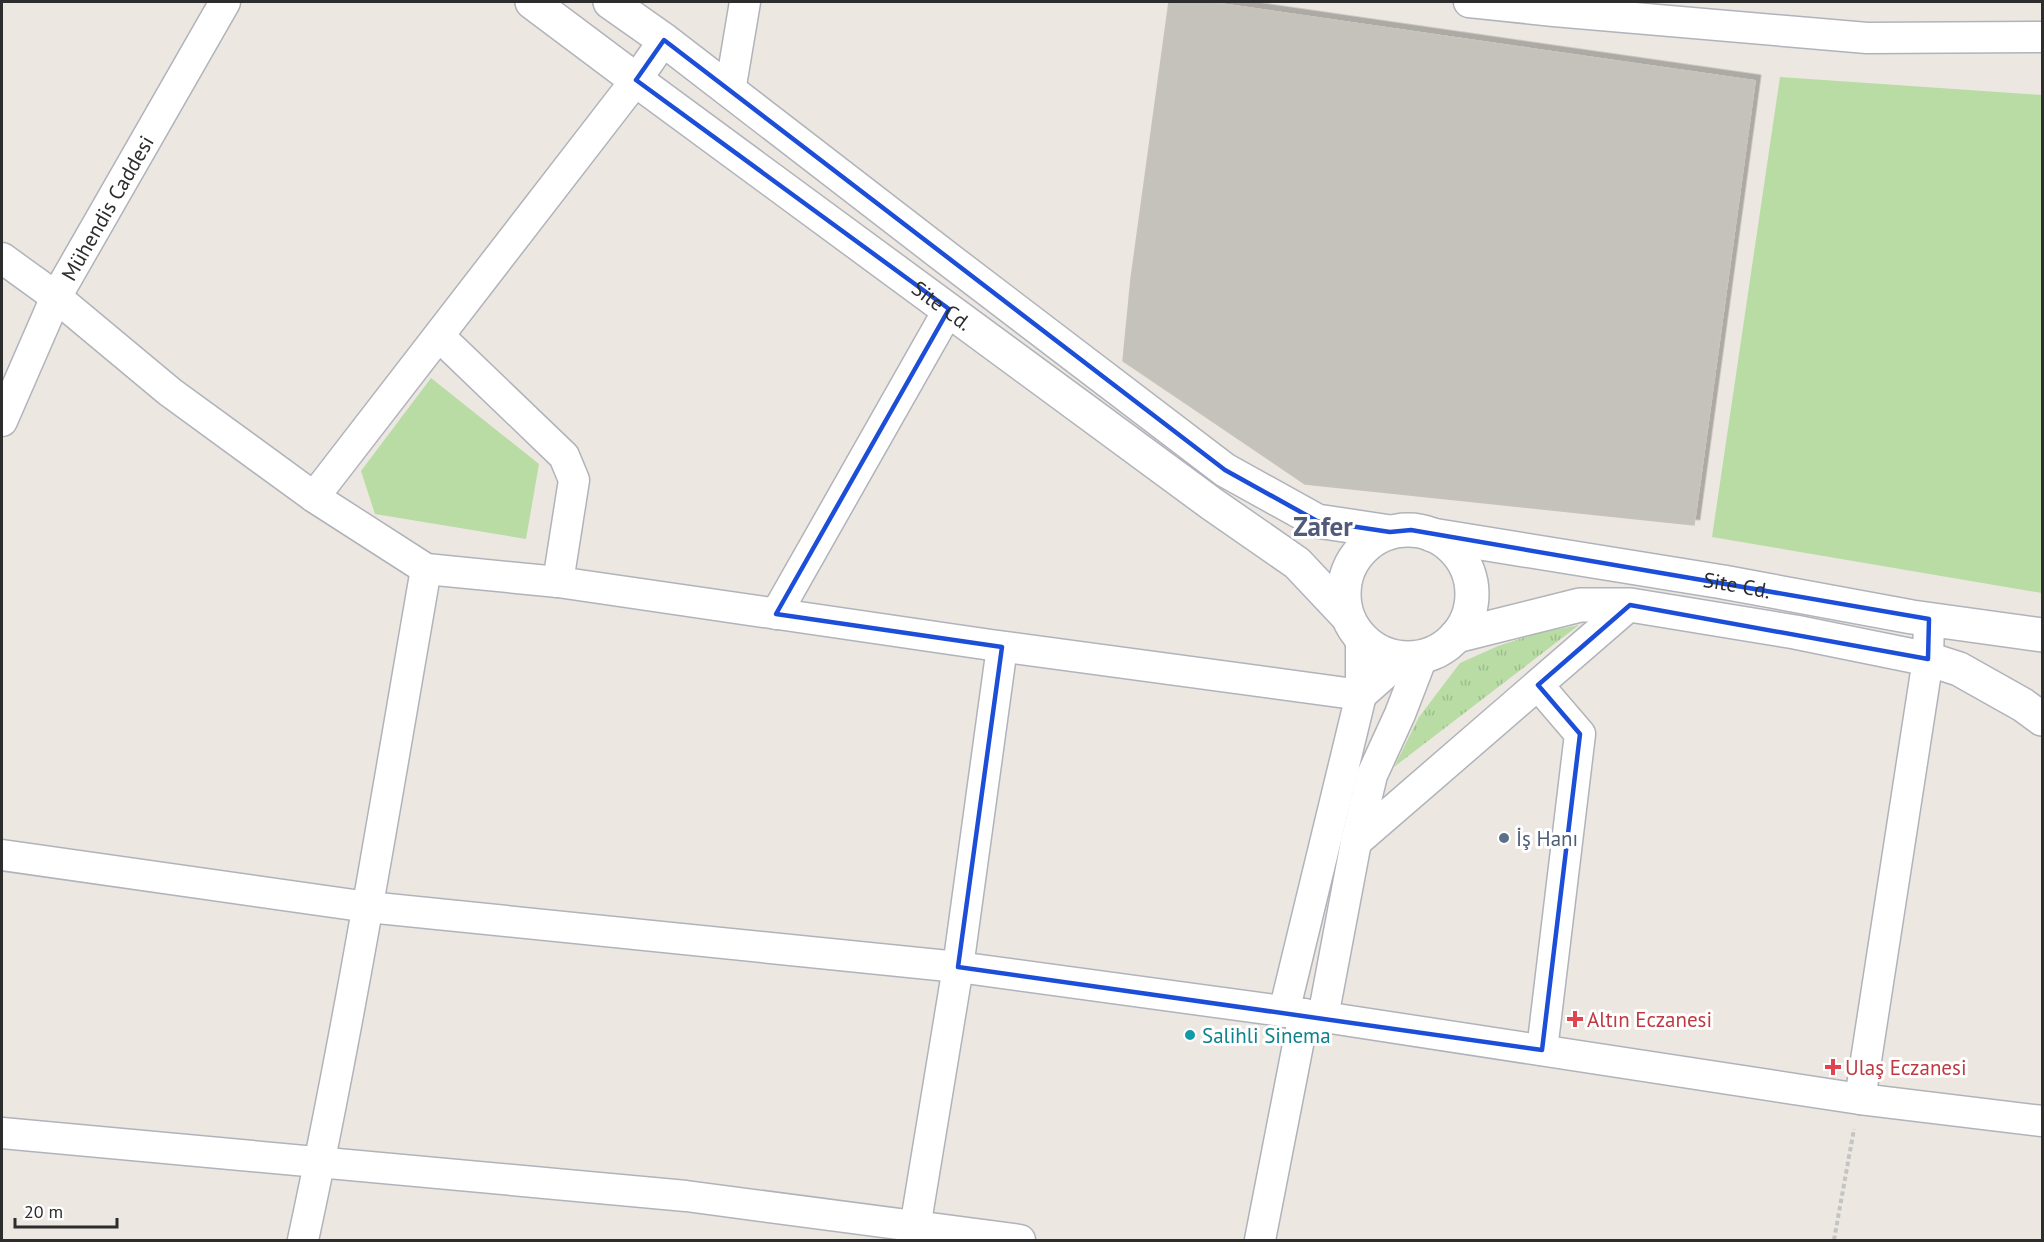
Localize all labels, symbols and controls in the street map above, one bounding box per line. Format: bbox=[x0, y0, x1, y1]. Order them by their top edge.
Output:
street label: Mühendis Caddesi bbox=[55, 130, 159, 285]
street label: Site Cd. bbox=[907, 274, 977, 336]
district label: Zafer bbox=[1293, 509, 1353, 543]
street label: Site Cd. bbox=[1701, 566, 1773, 604]
place label: İş Hanı bbox=[1516, 825, 1578, 852]
marker: İş Hanı bbox=[1497, 831, 1511, 845]
place label: Altın Eczanesi bbox=[1587, 1006, 1712, 1033]
marker: Altın Eczanesi bbox=[1568, 1012, 1582, 1026]
place label: Salihli Sinema bbox=[1202, 1022, 1331, 1049]
marker: Salihli Sinema bbox=[1183, 1028, 1197, 1042]
place label: Ulaş Eczanesi bbox=[1845, 1054, 1967, 1081]
marker: Ulaş Eczanesi bbox=[1826, 1060, 1840, 1074]
scale bar bbox=[15, 1191, 117, 1229]
text: 20 m bbox=[24, 1200, 63, 1223]

